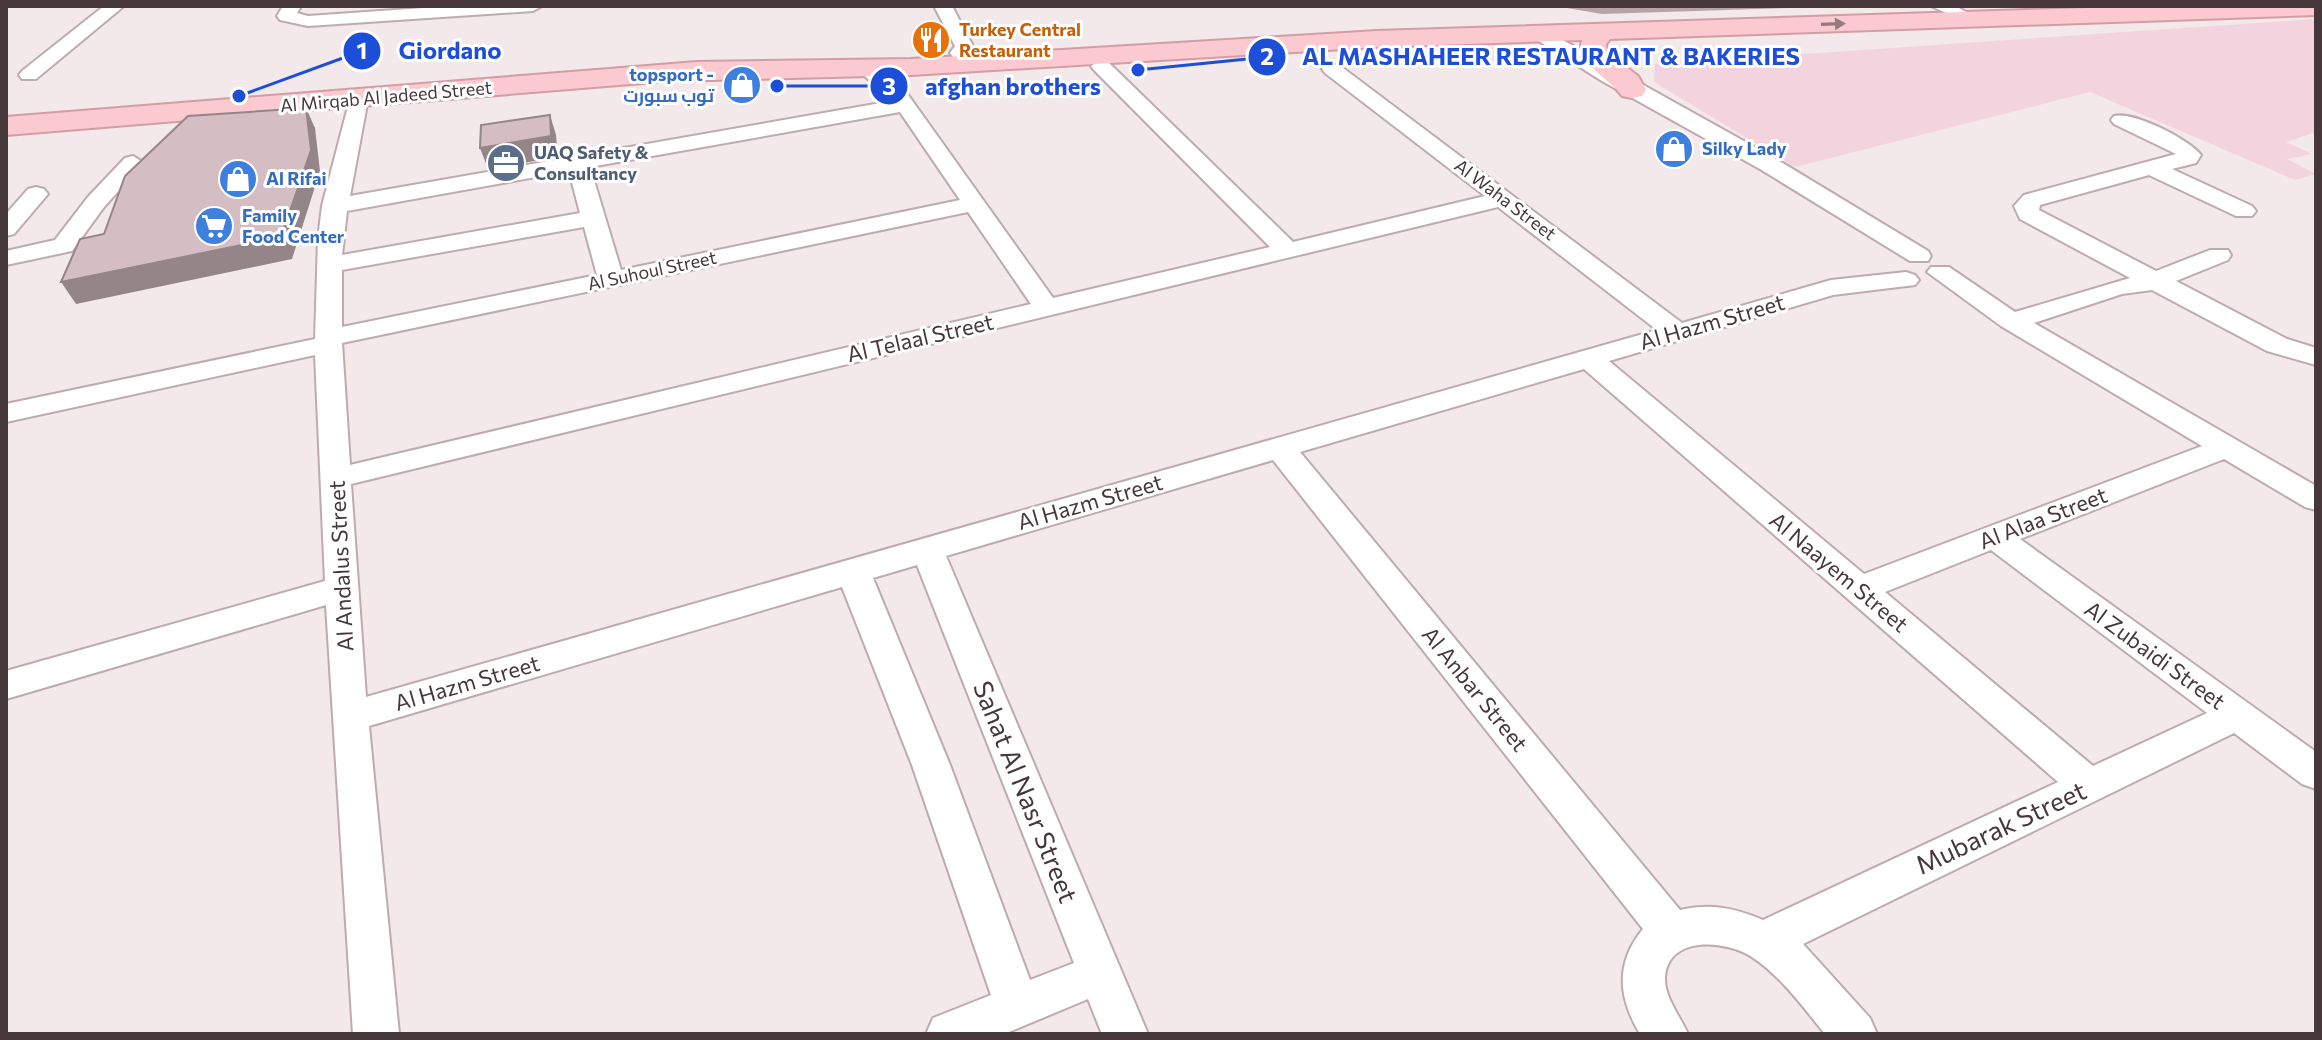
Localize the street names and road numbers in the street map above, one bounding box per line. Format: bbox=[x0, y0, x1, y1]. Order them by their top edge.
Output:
street label: Al Mirqab Al Jadeed Street bbox=[279, 76, 493, 116]
street label: Al Waha Street bbox=[1451, 154, 1561, 244]
street label: Al Suhoul Street bbox=[585, 246, 718, 294]
street label: Al Hazm Street bbox=[1636, 288, 1787, 355]
street label: Al Telaal Street bbox=[844, 308, 996, 367]
street label: Al Hazm Street bbox=[1014, 468, 1165, 535]
street label: Al Andalus Street bbox=[323, 480, 358, 652]
street label: Al Alaa Street bbox=[1975, 481, 2111, 554]
street label: Al Naayem Street bbox=[1765, 506, 1914, 637]
street label: Al Zubaidi Street bbox=[2080, 595, 2231, 715]
street label: Al Anbar Street bbox=[1417, 621, 1534, 756]
street label: Al Hazm Street bbox=[391, 649, 542, 716]
street label: Sahat Al Nasr Street bbox=[968, 676, 1085, 907]
street label: Mubarak Street bbox=[1910, 774, 2091, 880]

